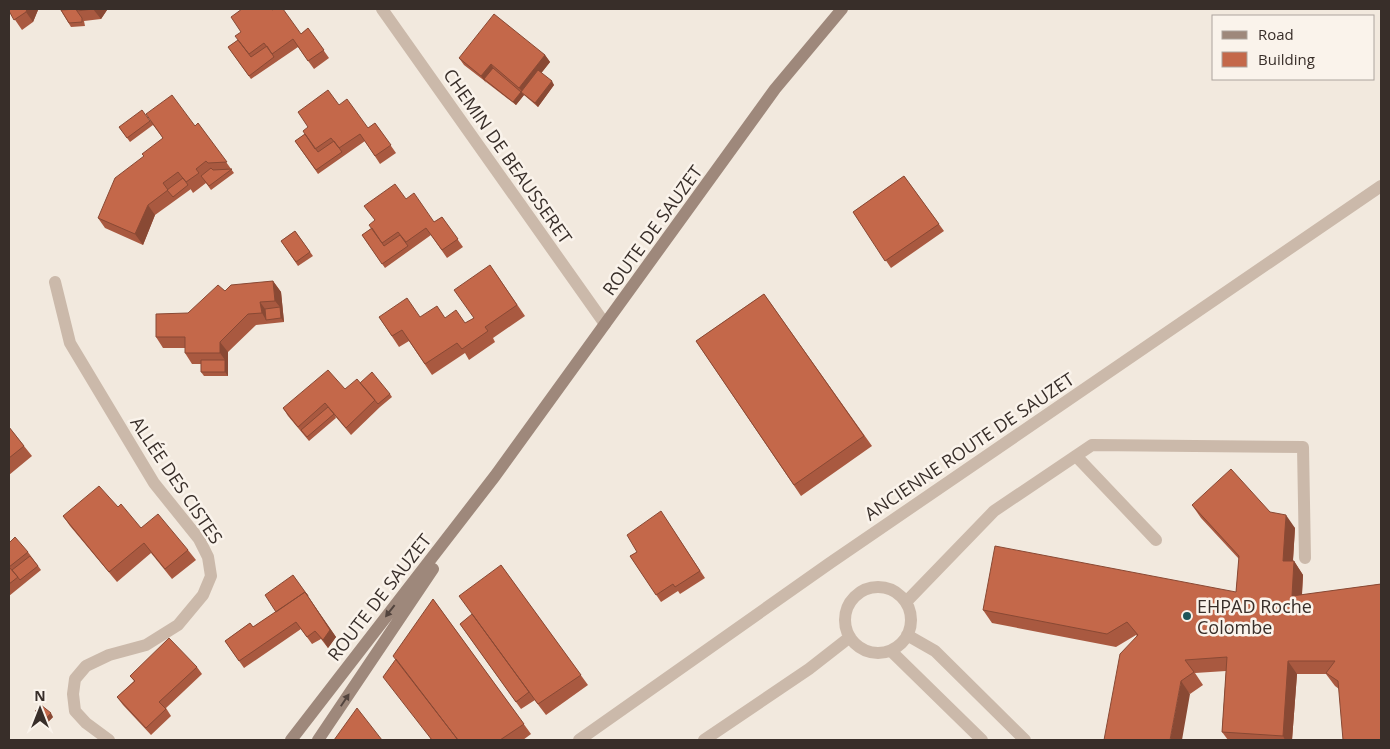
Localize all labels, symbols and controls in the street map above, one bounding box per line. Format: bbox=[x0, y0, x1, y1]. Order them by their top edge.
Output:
legend bbox=[1212, 15, 1375, 80]
text: Road bbox=[1258, 24, 1294, 44]
text: Building bbox=[1258, 49, 1315, 69]
street label: CHEMIN DE BEAUSSERET bbox=[438, 64, 578, 248]
street label: ROUTE DE SAUZET bbox=[597, 160, 707, 300]
street label: ANCIENNE ROUTE DE SAUZET bbox=[859, 367, 1079, 525]
street label: ALLÉE DES CISTES bbox=[126, 412, 229, 548]
street label: ROUTE DE SAUZET bbox=[322, 528, 436, 666]
place label: EHPAD Roche Colombe bbox=[1197, 594, 1312, 639]
one-way arrow bbox=[385, 604, 396, 617]
marker: EHPAD Roche Colombe bbox=[1181, 610, 1193, 622]
north arrow bbox=[15, 684, 65, 734]
text: N bbox=[34, 686, 46, 705]
one-way arrow bbox=[341, 693, 350, 706]

